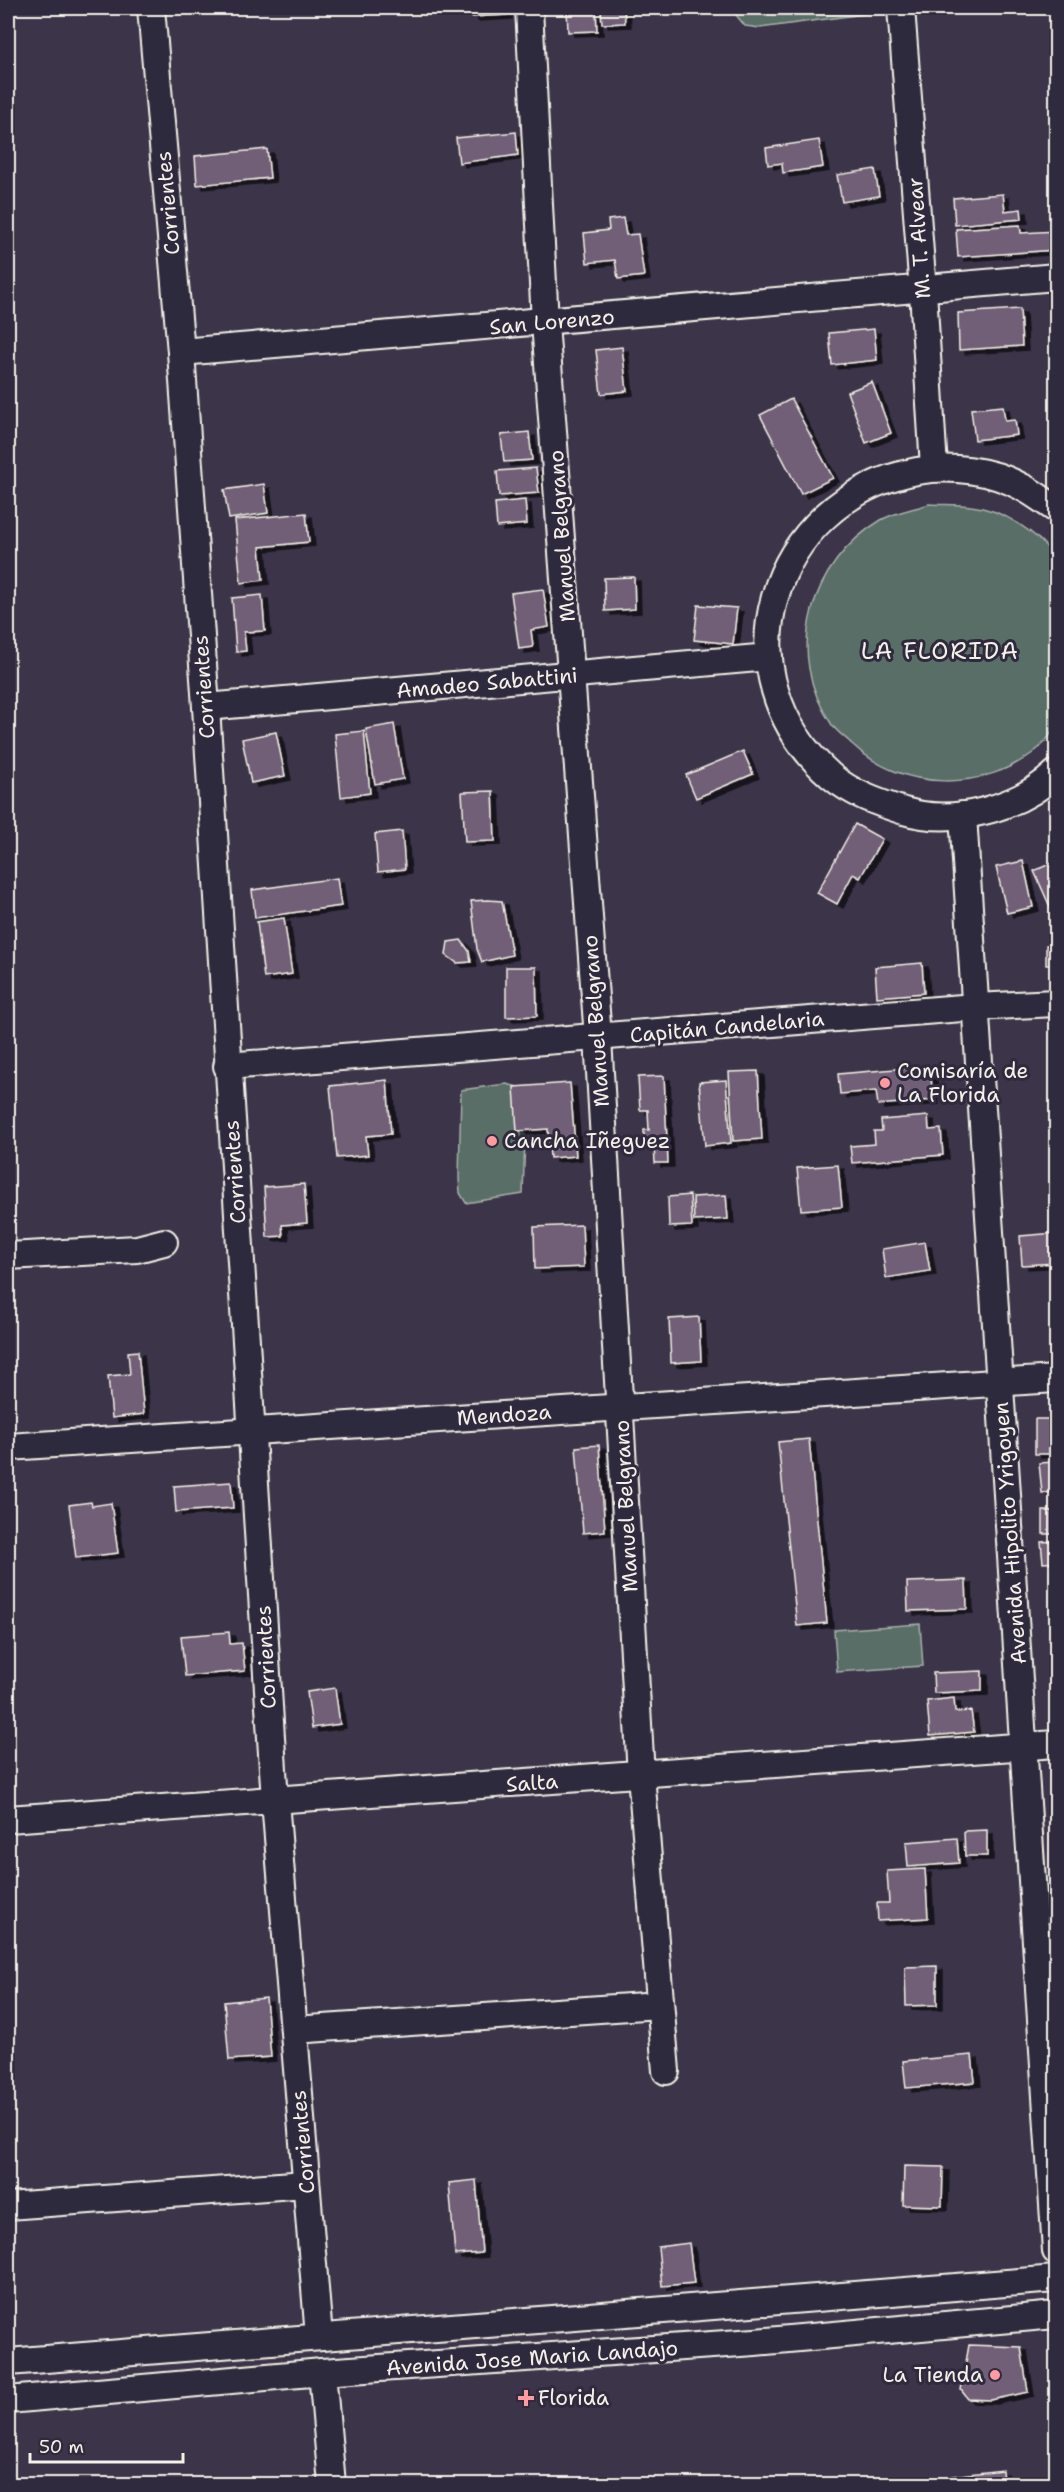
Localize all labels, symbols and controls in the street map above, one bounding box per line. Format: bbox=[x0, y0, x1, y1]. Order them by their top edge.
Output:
street label: Corrientes bbox=[150, 150, 186, 256]
street label: M. T. Alvear bbox=[901, 176, 937, 300]
street label: San Lorenzo bbox=[488, 303, 616, 341]
street label: Manuel Belgrano bbox=[542, 449, 582, 623]
street label: Corrientes bbox=[186, 634, 222, 740]
district label: LA FLORIDA bbox=[861, 635, 1019, 667]
street label: Amadeo Sabattini bbox=[395, 661, 579, 705]
street label: Manuel Belgrano bbox=[576, 934, 616, 1108]
street label: Capitán Candelaria bbox=[629, 1005, 825, 1049]
place label: Comisaría de La Florida bbox=[897, 1057, 1028, 1109]
marker: Comisaría de La Florida bbox=[878, 1076, 892, 1090]
street label: Corrientes bbox=[217, 1119, 253, 1225]
place label: Cancha Iñeguez bbox=[504, 1127, 670, 1155]
marker: Cancha Iñeguez bbox=[485, 1134, 499, 1148]
street label: Mendoza bbox=[456, 1398, 552, 1432]
street label: Avenida Hipolito Yrigoyen bbox=[987, 1401, 1033, 1665]
street label: Manuel Belgrano bbox=[608, 1419, 644, 1593]
street label: Corrientes bbox=[249, 1604, 283, 1710]
street label: Salta bbox=[505, 1767, 559, 1799]
street label: Corrientes bbox=[285, 2089, 321, 2195]
street label: Avenida Jose Maria Landajo bbox=[385, 2334, 679, 2382]
place label: La Tienda bbox=[882, 2361, 983, 2389]
marker: La Tienda bbox=[988, 2368, 1002, 2382]
place label: Florida bbox=[538, 2384, 609, 2412]
marker: Florida bbox=[519, 2391, 533, 2405]
scale bar bbox=[30, 2426, 183, 2464]
text: 50 m bbox=[39, 2435, 84, 2459]

